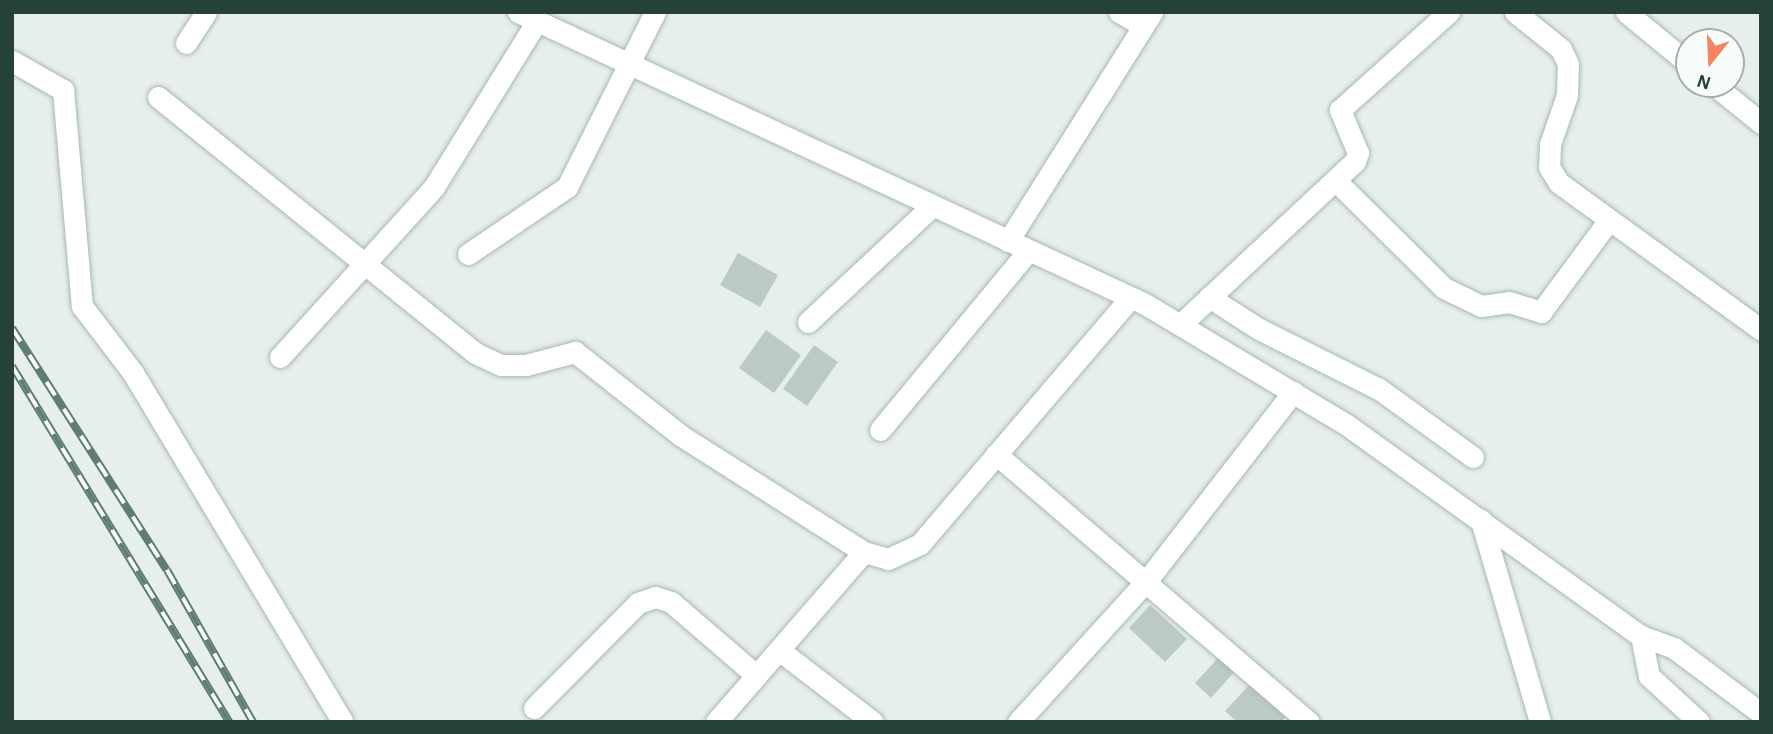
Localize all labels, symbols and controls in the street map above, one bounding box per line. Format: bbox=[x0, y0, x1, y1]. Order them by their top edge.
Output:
north arrow bbox=[1675, 28, 1745, 98]
text: N bbox=[1695, 70, 1713, 93]

